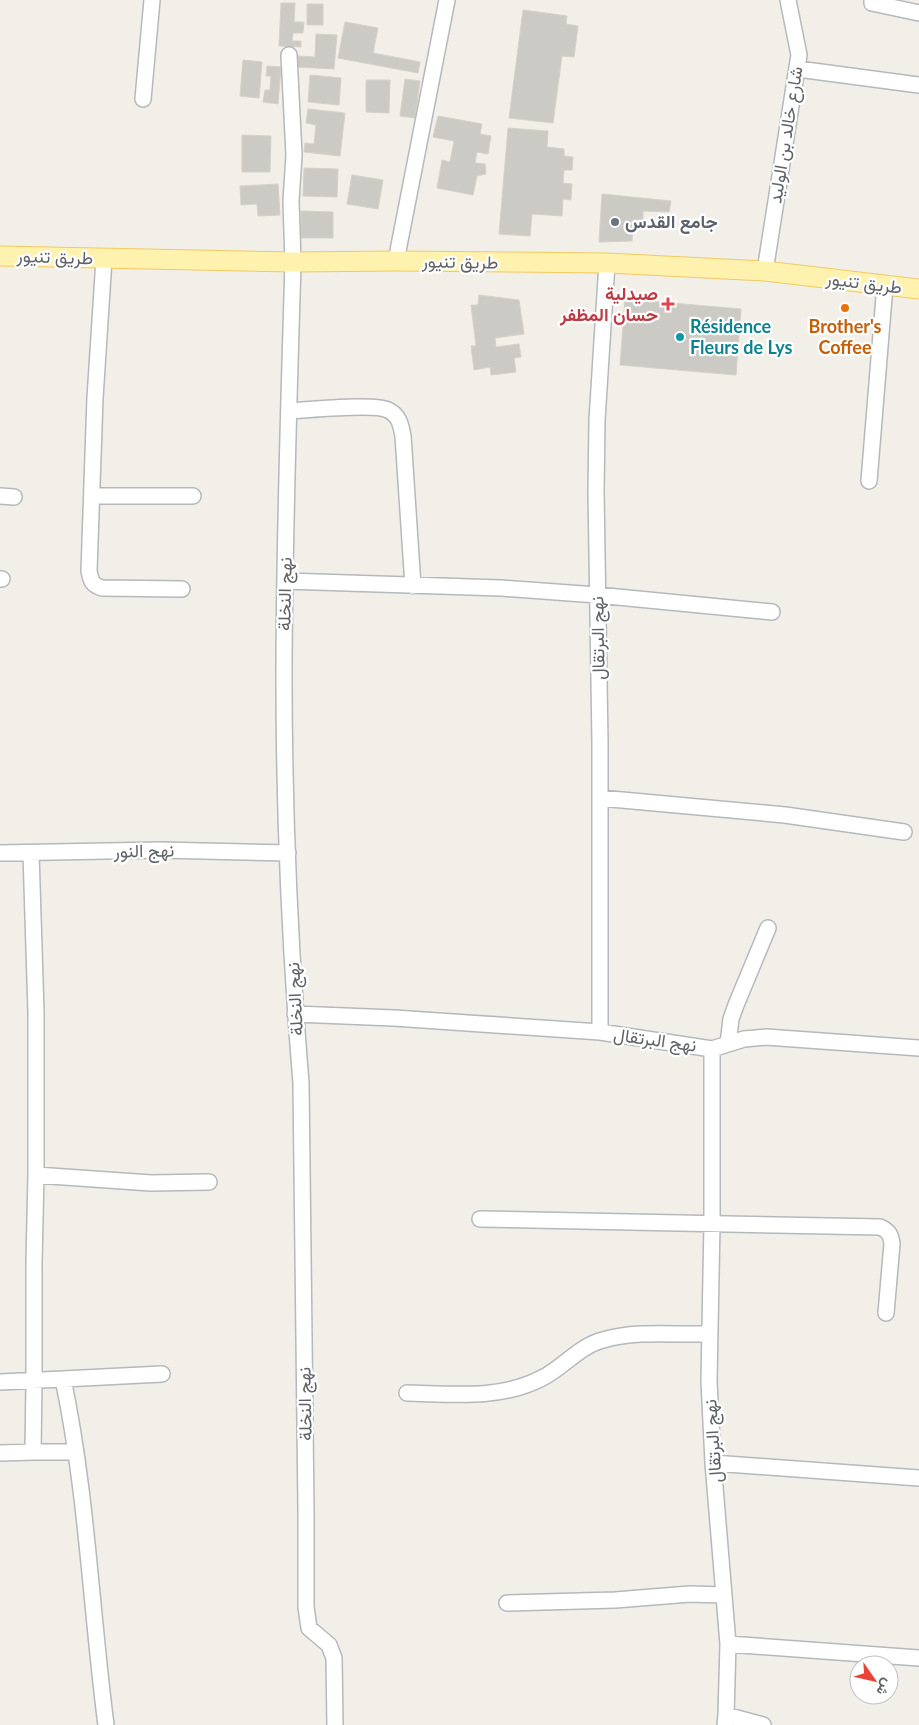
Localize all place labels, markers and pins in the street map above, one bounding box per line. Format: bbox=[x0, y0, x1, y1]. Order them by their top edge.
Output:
place label: جامع القدس bbox=[625, 210, 718, 234]
marker: جامع القدس bbox=[609, 216, 621, 228]
place label: صيدلية حسان المظفر bbox=[559, 282, 658, 326]
marker: صيدلية حسان المظفر bbox=[662, 298, 674, 310]
marker: Brother's Coffee bbox=[839, 302, 851, 314]
place label: Résidence Fleurs de Lys bbox=[690, 315, 792, 358]
place label: Brother's Coffee bbox=[809, 315, 882, 358]
marker: Résidence Fleurs de Lys bbox=[674, 331, 686, 343]

